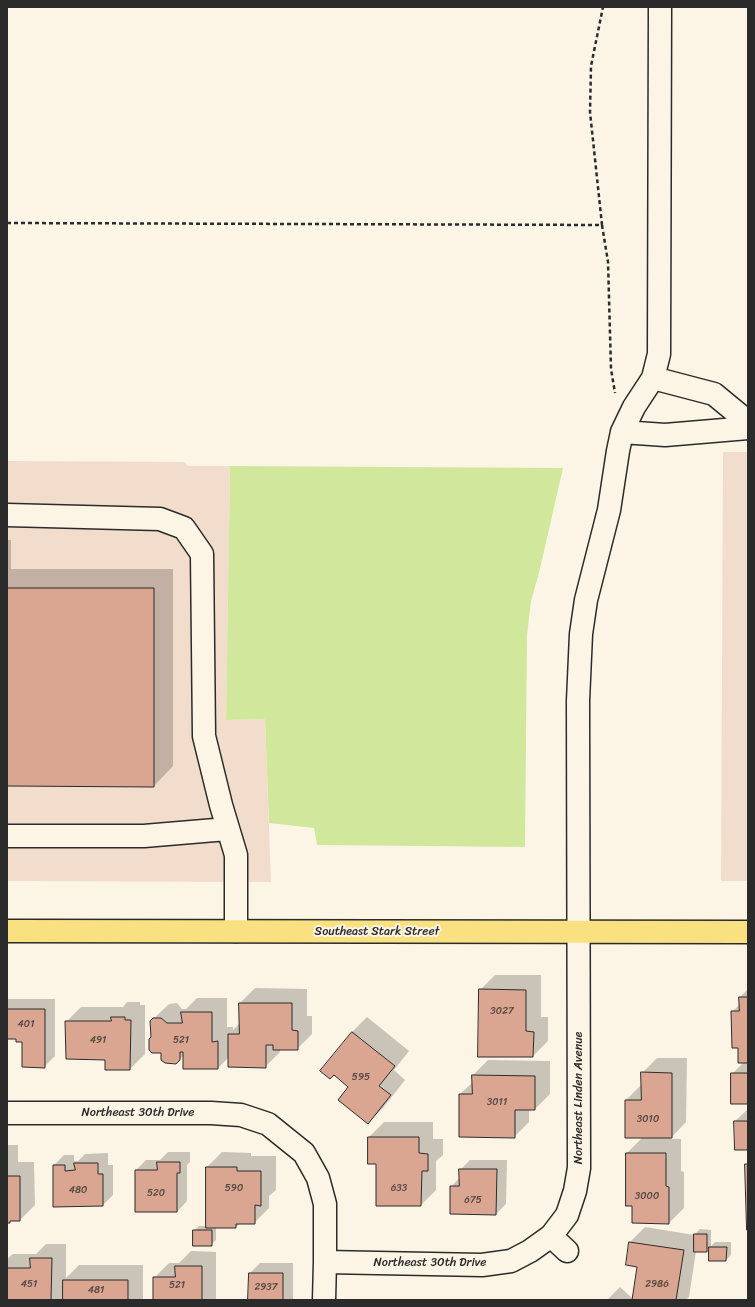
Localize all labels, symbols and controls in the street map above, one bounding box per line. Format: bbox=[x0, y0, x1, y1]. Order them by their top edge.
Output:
street label: Southeast Stark Street bbox=[315, 925, 439, 939]
house number: 3027 bbox=[490, 1005, 514, 1017]
house number: 401 bbox=[18, 1018, 34, 1030]
street label: Northeast Linden Avenue bbox=[572, 1032, 586, 1164]
house number: 491 bbox=[90, 1034, 106, 1046]
house number: 521 bbox=[173, 1034, 189, 1046]
house number: 595 bbox=[352, 1071, 370, 1083]
house number: 3011 bbox=[487, 1096, 507, 1108]
street label: Northeast 30th Drive bbox=[82, 1106, 194, 1120]
house number: 3010 bbox=[637, 1113, 659, 1125]
house number: 590 bbox=[225, 1182, 243, 1194]
house number: 633 bbox=[391, 1182, 407, 1194]
house number: 480 bbox=[69, 1184, 87, 1196]
house number: 520 bbox=[147, 1187, 165, 1199]
house number: 3000 bbox=[635, 1190, 659, 1202]
house number: 675 bbox=[464, 1194, 482, 1206]
street label: Northeast 30th Drive bbox=[374, 1256, 486, 1270]
house number: 451 bbox=[21, 1278, 37, 1290]
house number: 2986 bbox=[645, 1278, 669, 1290]
house number: 521 bbox=[169, 1279, 185, 1291]
house number: 2937 bbox=[254, 1281, 278, 1293]
house number: 481 bbox=[88, 1284, 104, 1296]

